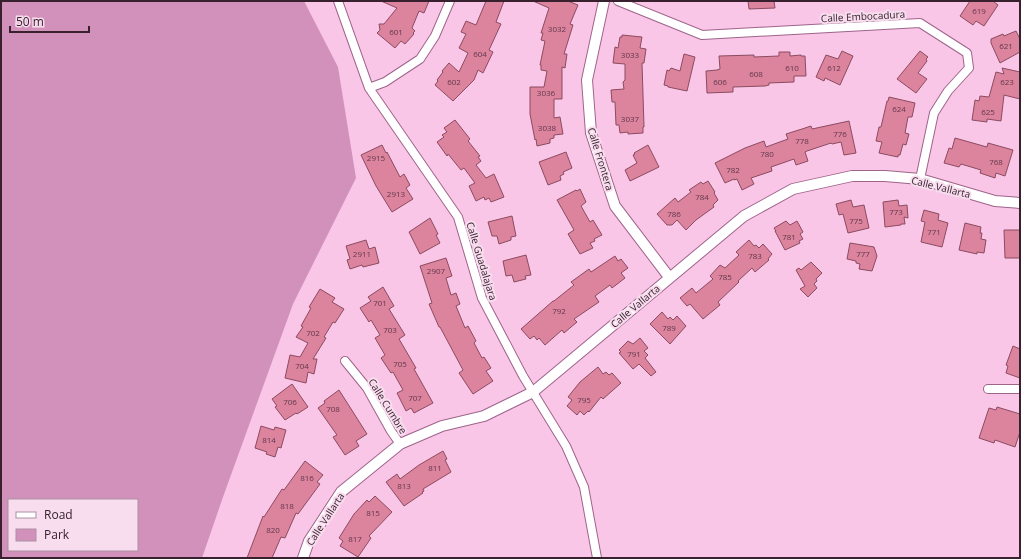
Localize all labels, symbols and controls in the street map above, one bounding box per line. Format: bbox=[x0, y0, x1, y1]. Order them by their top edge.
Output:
house number: 619 bbox=[972, 5, 986, 16]
street label: Calle Embocadura bbox=[821, 7, 905, 25]
scale bar bbox=[10, 8, 89, 34]
text: 50 m bbox=[16, 13, 44, 30]
house number: 3032 bbox=[548, 23, 567, 34]
house number: 601 bbox=[389, 26, 403, 37]
house number: 621 bbox=[999, 40, 1013, 51]
house number: 604 bbox=[473, 48, 487, 59]
house number: 3033 bbox=[621, 49, 640, 60]
house number: 610 bbox=[785, 62, 799, 73]
house number: 612 bbox=[827, 62, 841, 73]
house number: 608 bbox=[749, 68, 763, 79]
house number: 602 bbox=[447, 76, 461, 87]
house number: 606 bbox=[713, 76, 727, 87]
house number: 623 bbox=[1000, 76, 1014, 87]
house number: 3036 bbox=[537, 87, 556, 98]
house number: 624 bbox=[892, 103, 906, 114]
house number: 625 bbox=[981, 106, 995, 117]
house number: 3037 bbox=[621, 113, 640, 124]
house number: 3038 bbox=[538, 122, 557, 133]
street label: Calle Frontera bbox=[585, 126, 617, 192]
house number: 776 bbox=[833, 128, 847, 139]
house number: 778 bbox=[795, 135, 809, 146]
house number: 780 bbox=[760, 148, 774, 159]
house number: 2915 bbox=[367, 152, 386, 163]
house number: 768 bbox=[989, 156, 1003, 167]
house number: 782 bbox=[726, 164, 740, 175]
street label: Calle Vallarta bbox=[910, 173, 972, 201]
house number: 2913 bbox=[387, 188, 406, 199]
house number: 784 bbox=[695, 191, 709, 202]
house number: 773 bbox=[889, 206, 903, 217]
house number: 786 bbox=[667, 208, 681, 219]
house number: 775 bbox=[849, 215, 863, 226]
street label: Calle Guadalajara bbox=[463, 220, 501, 302]
house number: 771 bbox=[927, 226, 941, 237]
house number: 781 bbox=[782, 231, 796, 242]
house number: 2911 bbox=[353, 248, 371, 259]
house number: 777 bbox=[856, 248, 870, 259]
house number: 783 bbox=[748, 250, 762, 261]
house number: 2907 bbox=[427, 265, 446, 276]
house number: 785 bbox=[718, 271, 732, 282]
street label: Calle Vallarta bbox=[607, 281, 663, 331]
house number: 701 bbox=[373, 297, 387, 308]
house number: 792 bbox=[552, 305, 566, 316]
house number: 789 bbox=[662, 322, 676, 333]
house number: 703 bbox=[383, 324, 397, 335]
house number: 702 bbox=[306, 327, 320, 338]
house number: 791 bbox=[627, 348, 641, 359]
house number: 705 bbox=[393, 358, 407, 369]
house number: 704 bbox=[295, 360, 309, 371]
street label: Calle Cumbre bbox=[365, 376, 411, 437]
house number: 707 bbox=[408, 392, 422, 403]
house number: 795 bbox=[577, 394, 591, 405]
house number: 706 bbox=[283, 396, 297, 407]
house number: 708 bbox=[326, 403, 340, 414]
house number: 814 bbox=[262, 434, 276, 445]
house number: 811 bbox=[428, 462, 442, 473]
house number: 816 bbox=[300, 472, 314, 483]
house number: 813 bbox=[397, 480, 411, 491]
street label: Calle Vallarta bbox=[303, 490, 347, 548]
legend bbox=[8, 499, 138, 551]
house number: 818 bbox=[280, 500, 294, 511]
text: Road bbox=[44, 506, 73, 523]
house number: 815 bbox=[366, 507, 380, 518]
house number: 820 bbox=[266, 524, 280, 535]
text: Park bbox=[44, 526, 70, 543]
house number: 817 bbox=[348, 533, 362, 544]

